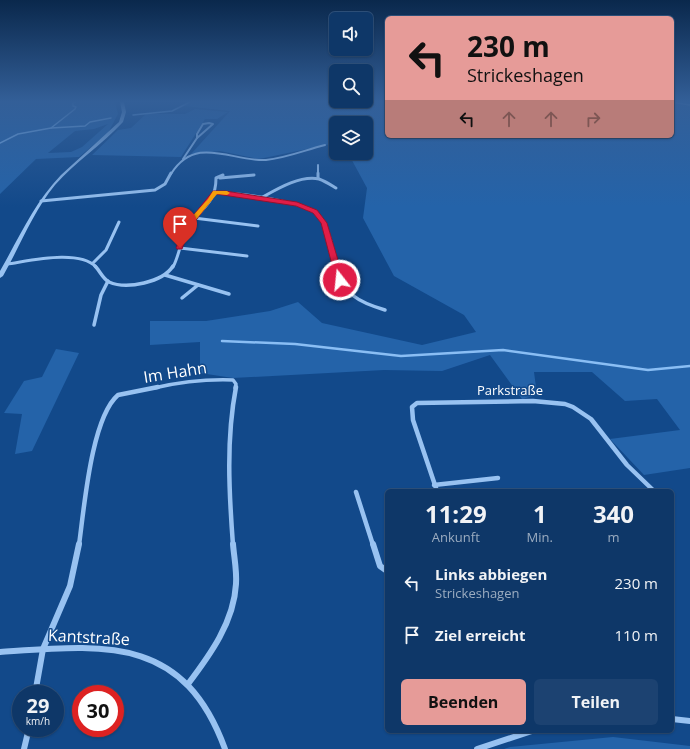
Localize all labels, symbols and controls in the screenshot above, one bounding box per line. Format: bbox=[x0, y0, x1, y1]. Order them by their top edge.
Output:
map controls bbox=[329, 12, 373, 160]
button: sound bbox=[329, 12, 373, 56]
text: 230 m bbox=[467, 27, 550, 65]
icon: left bbox=[401, 32, 453, 84]
text: Strickeshagen bbox=[467, 63, 584, 87]
button: search bbox=[329, 64, 373, 108]
icon: left bbox=[456, 108, 478, 130]
icon: ahead bbox=[498, 108, 520, 130]
icon: ahead bbox=[540, 108, 562, 130]
icon: right bbox=[582, 108, 604, 130]
button: layers bbox=[329, 116, 373, 160]
pin bbox=[163, 207, 197, 248]
icon: arrive bbox=[169, 213, 191, 235]
position arrow bbox=[319, 259, 361, 301]
street label: Im Hahn bbox=[142, 356, 208, 388]
street label: Parkstraße bbox=[477, 381, 543, 399]
text: 11:29 bbox=[425, 497, 487, 530]
text: 1 bbox=[533, 497, 547, 530]
text: 340 bbox=[593, 497, 634, 530]
text: Ankunft bbox=[432, 528, 480, 546]
text: Min. bbox=[527, 528, 553, 546]
text: m bbox=[607, 528, 619, 546]
text: Links abbiegen bbox=[435, 564, 547, 584]
icon: left bbox=[401, 572, 423, 594]
text: 230 m bbox=[614, 573, 658, 593]
text: Strickeshagen bbox=[435, 584, 519, 602]
street label: Kantstraße bbox=[48, 624, 130, 650]
icon: arrive bbox=[401, 624, 423, 646]
text: Ziel erreicht bbox=[435, 625, 526, 645]
text: 110 m bbox=[614, 625, 658, 645]
button: Beenden bbox=[401, 679, 526, 725]
button: Teilen bbox=[534, 679, 658, 725]
speed limit sign: 30 bbox=[72, 685, 124, 737]
text: 29 bbox=[27, 692, 49, 719]
text: km/h bbox=[26, 714, 50, 728]

